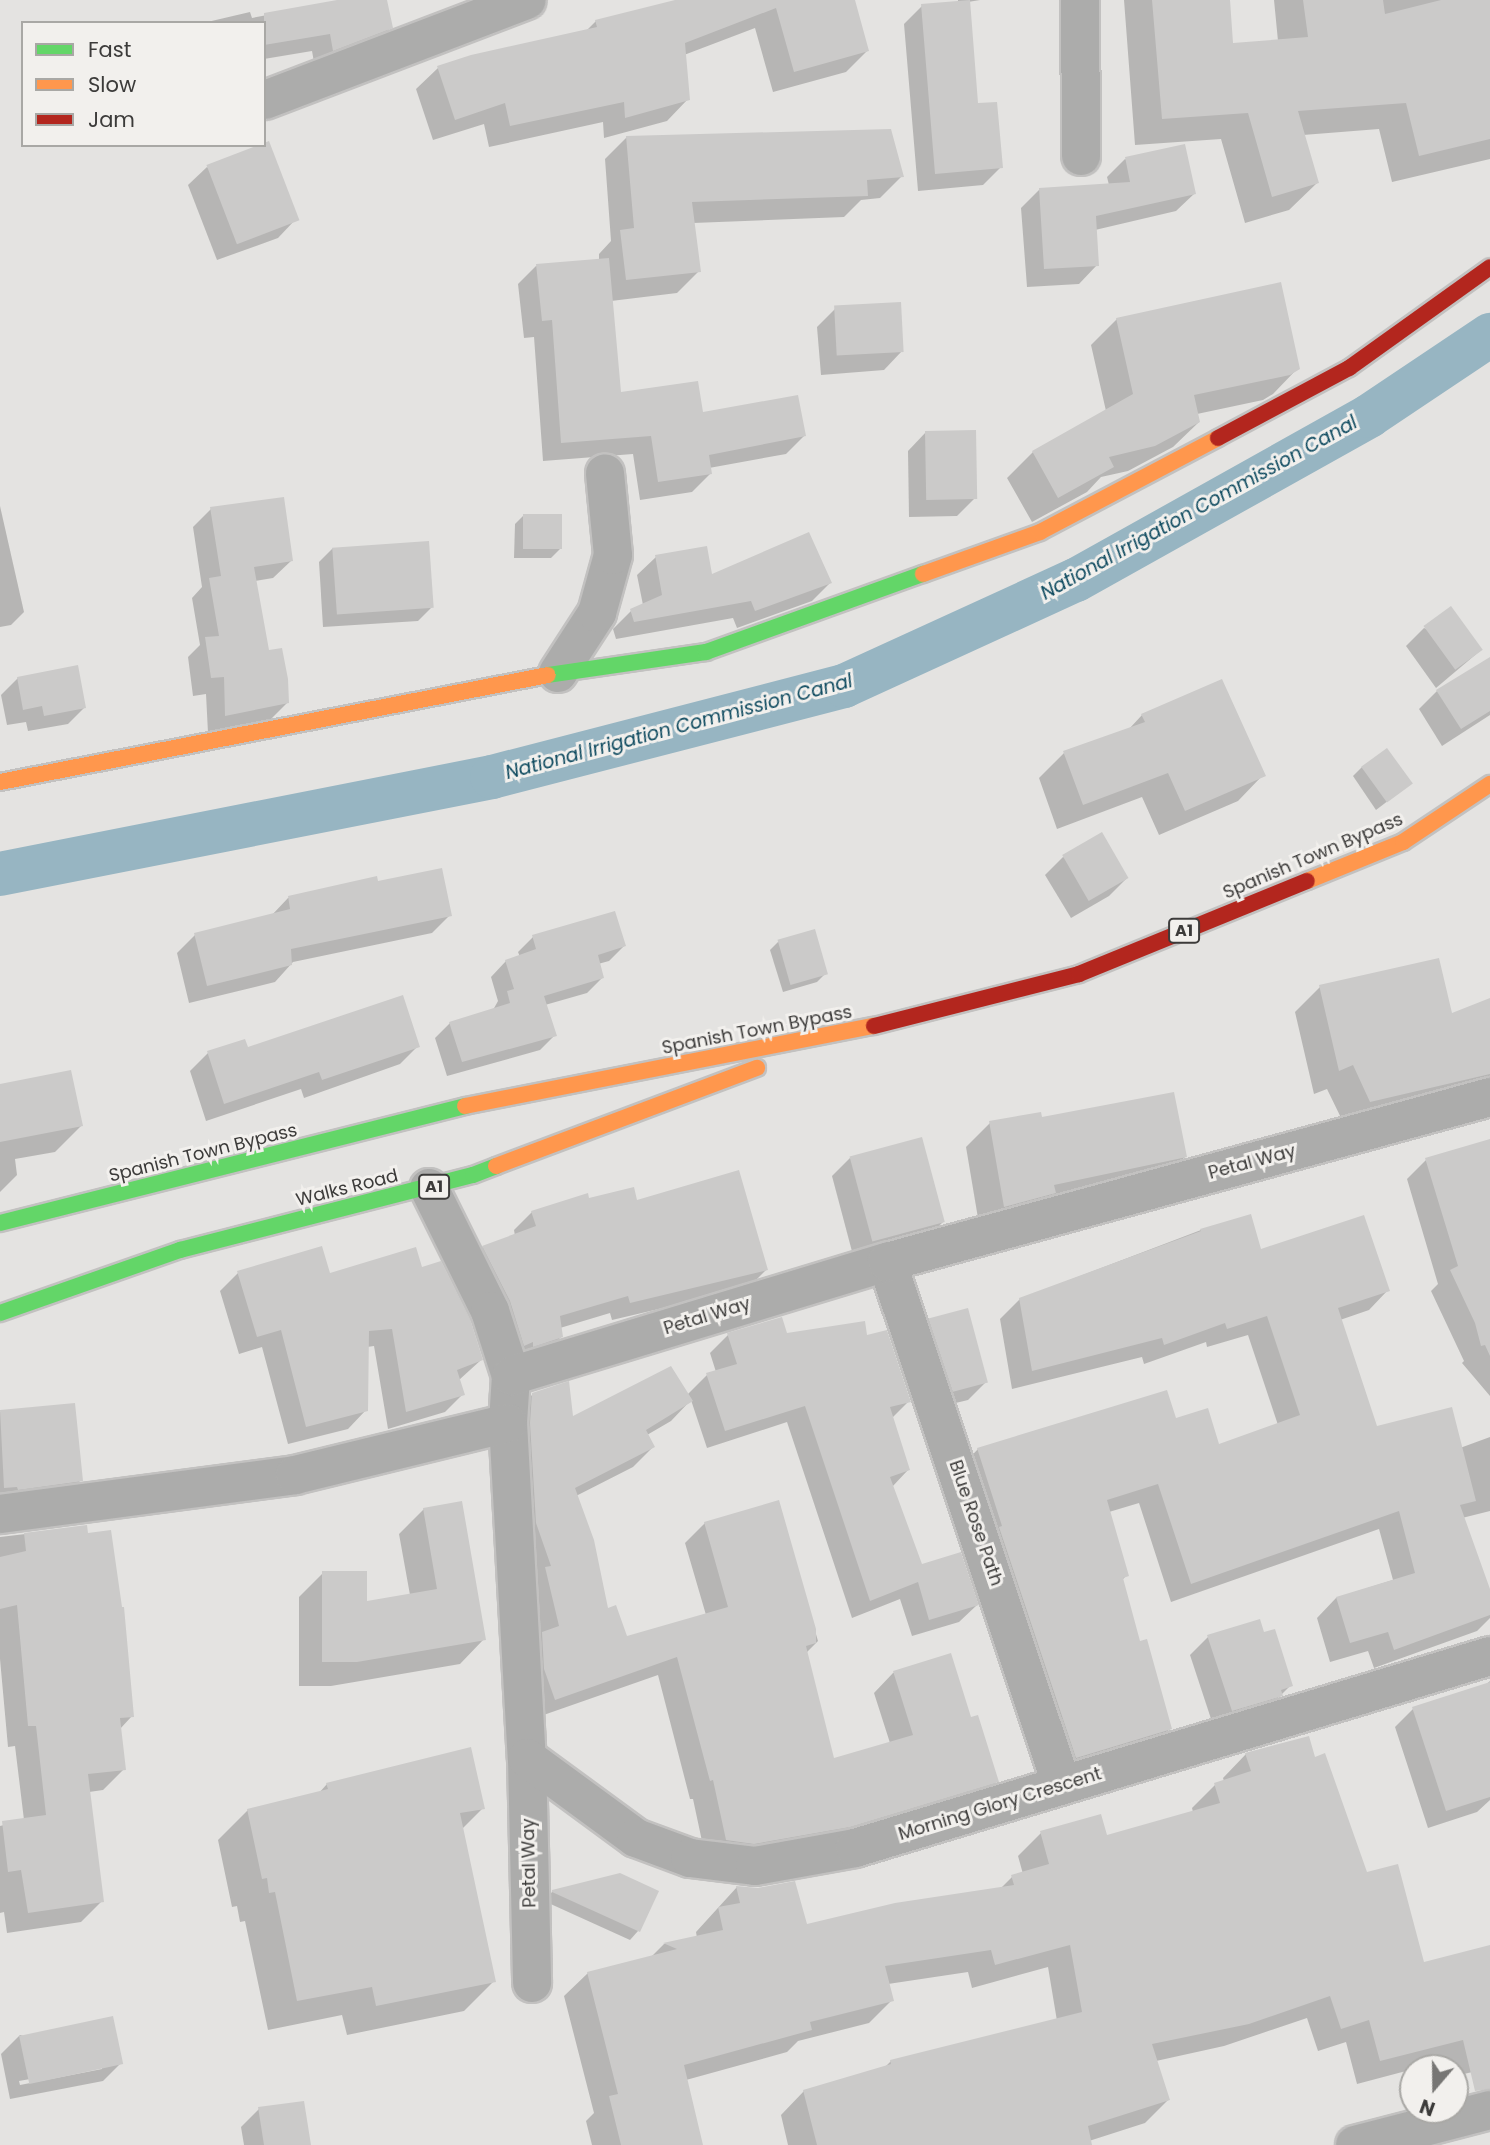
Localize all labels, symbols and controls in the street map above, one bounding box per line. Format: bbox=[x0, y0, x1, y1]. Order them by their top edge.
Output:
legend bbox=[21, 21, 266, 147]
text: Fast bbox=[88, 35, 131, 64]
text: Slow bbox=[88, 70, 136, 99]
text: Jam bbox=[88, 105, 135, 134]
water label: National Irrigation Commission Canal bbox=[1037, 411, 1361, 605]
water label: National Irrigation Commission Canal bbox=[503, 670, 855, 784]
street label: Spanish Town Bypass bbox=[1220, 808, 1406, 904]
road number: A1 bbox=[1166, 918, 1202, 944]
street label: Spanish Town Bypass bbox=[660, 1001, 854, 1059]
street label: Spanish Town Bypass bbox=[107, 1119, 299, 1187]
street label: Petal Way bbox=[1206, 1140, 1298, 1184]
street label: Walks Road bbox=[294, 1165, 400, 1211]
road number: A1 bbox=[416, 1175, 452, 1200]
street label: Petal Way bbox=[661, 1293, 753, 1339]
street label: Blue Rose Path bbox=[944, 1457, 1008, 1589]
street label: Morning Glory Crescent bbox=[896, 1763, 1104, 1845]
street label: Petal Way bbox=[517, 1818, 541, 1908]
north arrow bbox=[1399, 2054, 1469, 2124]
text: N bbox=[1416, 2092, 1439, 2122]

